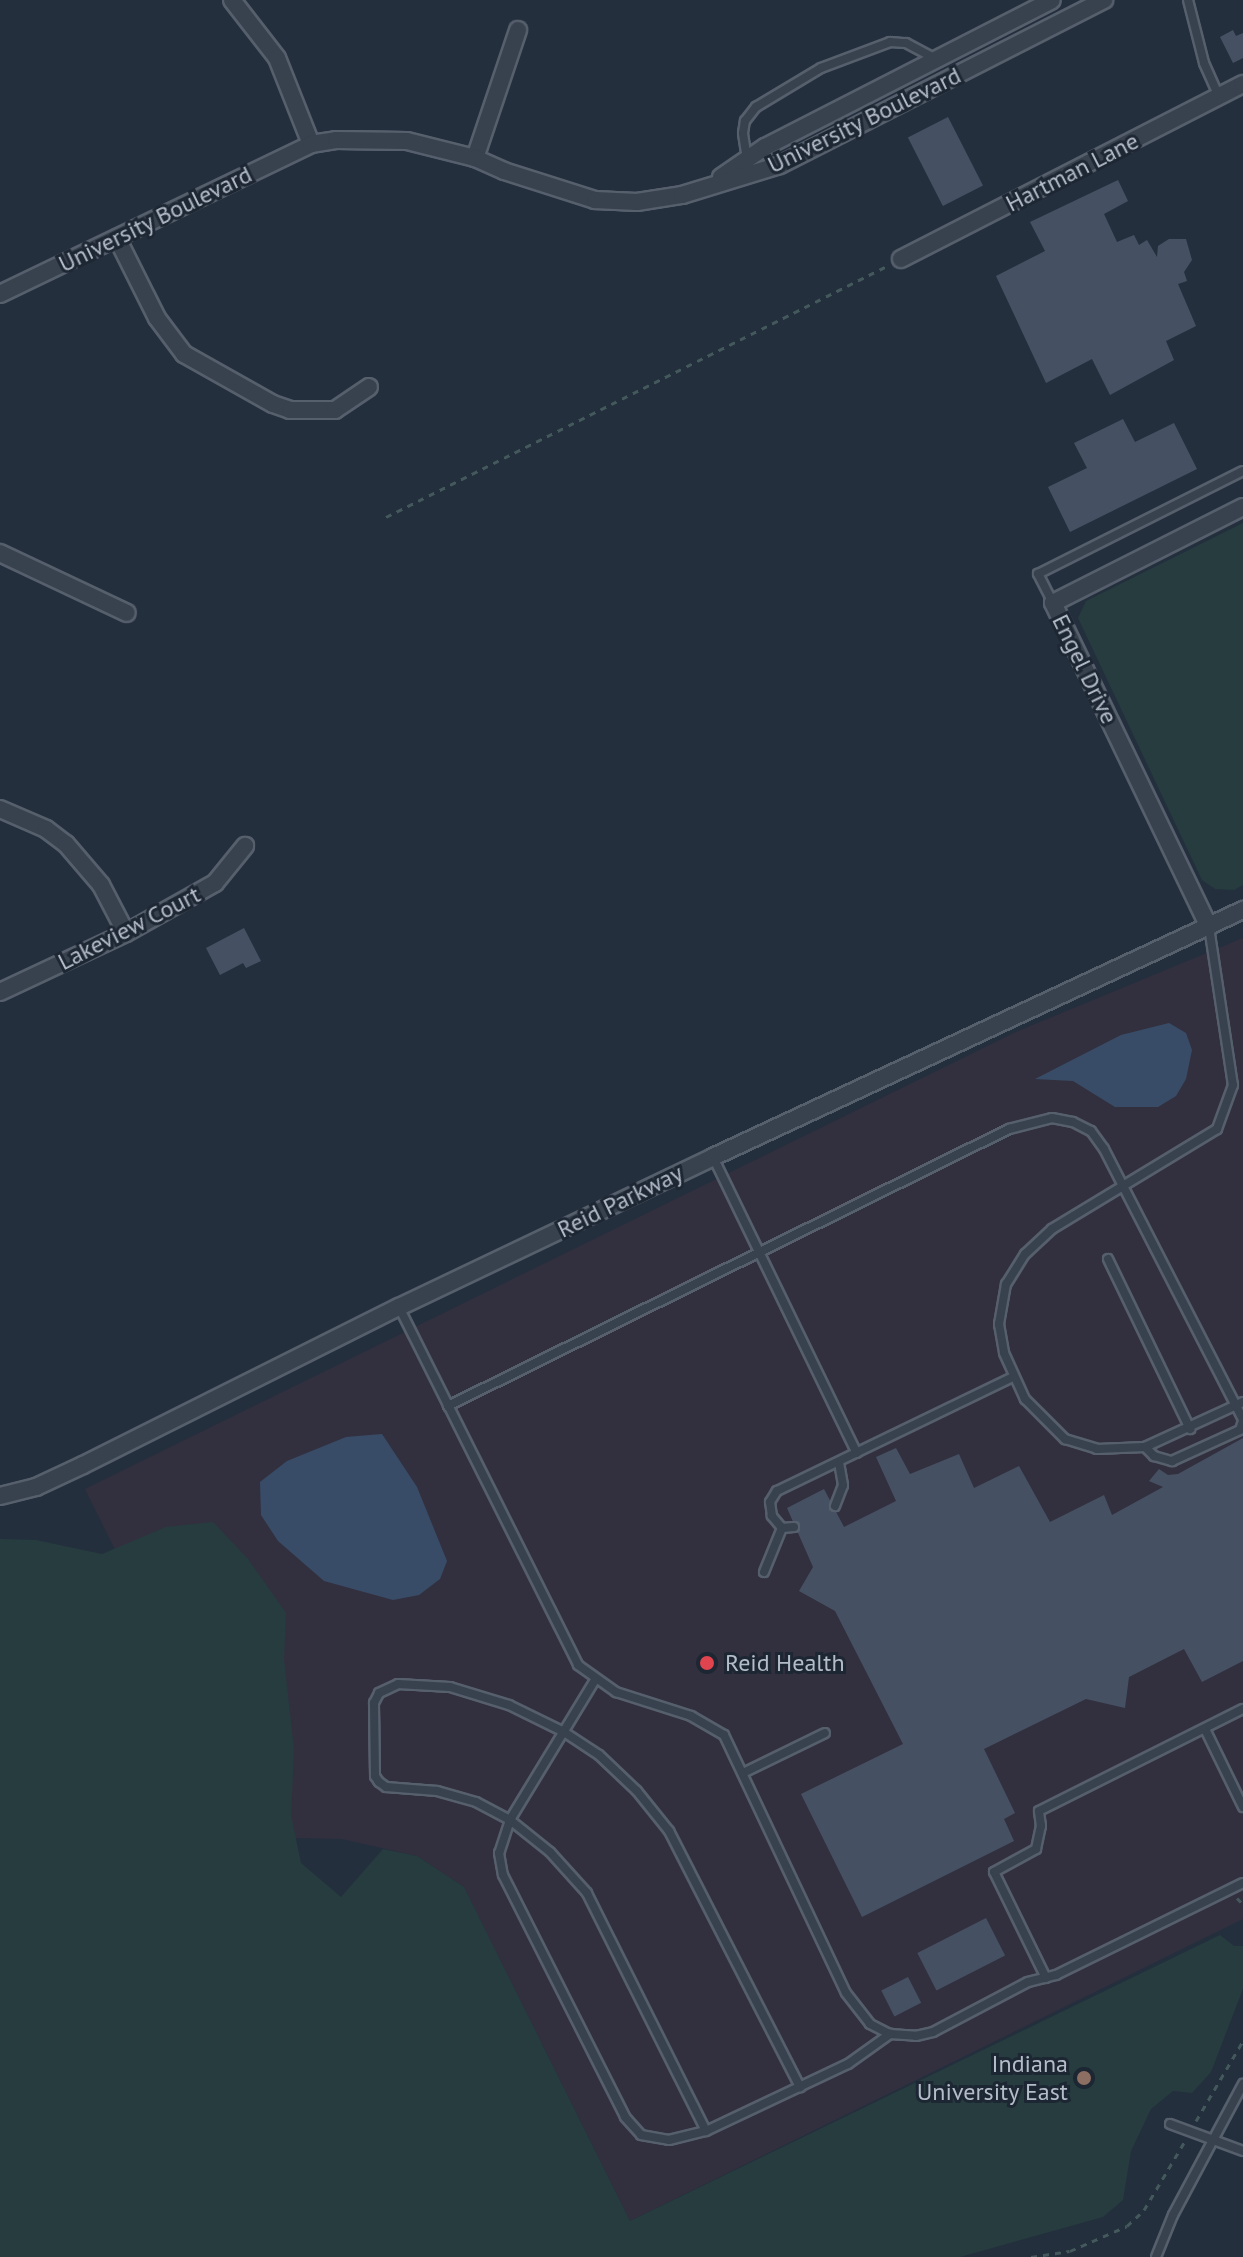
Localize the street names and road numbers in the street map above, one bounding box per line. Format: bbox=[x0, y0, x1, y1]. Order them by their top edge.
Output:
street label: University Boulevard bbox=[762, 61, 966, 179]
street label: Hartman Lane bbox=[1001, 126, 1143, 218]
street label: University Boulevard bbox=[53, 160, 257, 278]
street label: Engel Drive bbox=[1046, 610, 1124, 728]
street label: Lakeview Court bbox=[53, 880, 205, 976]
street label: Reid Parkway bbox=[553, 1158, 687, 1244]

